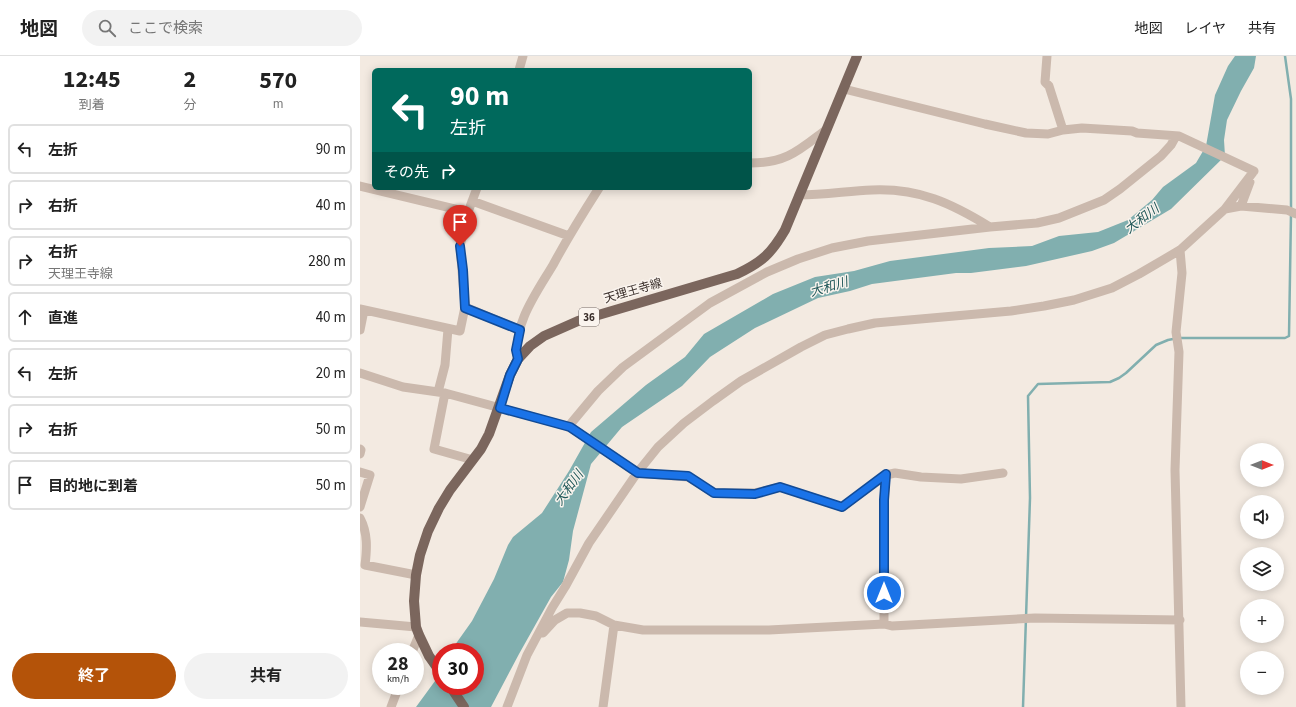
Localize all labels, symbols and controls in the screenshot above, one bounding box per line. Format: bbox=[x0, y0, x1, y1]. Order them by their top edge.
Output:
search box bbox=[82, 10, 362, 46]
text: 地図 bbox=[20, 16, 58, 43]
icon: search bbox=[96, 17, 118, 39]
text: ここで検索 bbox=[128, 18, 203, 39]
text: 地図 bbox=[1134, 19, 1162, 39]
text: レイヤ bbox=[1184, 19, 1226, 39]
text: 共有 bbox=[1248, 19, 1276, 39]
text: 12:45 bbox=[63, 62, 121, 97]
text: 2 bbox=[184, 62, 196, 97]
text: 570 bbox=[259, 63, 297, 98]
text: 90 m bbox=[450, 76, 509, 116]
icon: left bbox=[384, 84, 436, 136]
text: m bbox=[273, 95, 284, 113]
text: 到着 bbox=[79, 96, 105, 114]
text: 分 bbox=[183, 96, 196, 114]
text: 左折 bbox=[450, 116, 486, 141]
icon: left bbox=[14, 138, 36, 160]
text: 90 m bbox=[316, 139, 346, 160]
text: 左折 bbox=[48, 140, 78, 161]
icon: right bbox=[437, 160, 459, 182]
text: その先 bbox=[384, 162, 429, 183]
icon: right bbox=[14, 194, 36, 216]
text: 40 m bbox=[316, 195, 346, 216]
text: 右折 bbox=[48, 196, 78, 217]
water label: 大和川 bbox=[1121, 199, 1165, 238]
pin bbox=[443, 205, 477, 246]
icon: arrive bbox=[449, 211, 471, 233]
text: 右折 bbox=[48, 242, 78, 263]
icon: right bbox=[14, 250, 36, 272]
text: 280 m bbox=[308, 251, 346, 272]
text: 天理王寺線 bbox=[48, 265, 113, 283]
water label: 大和川 bbox=[808, 272, 852, 301]
street label: 天理王寺線 bbox=[602, 275, 664, 307]
icon: ahead bbox=[14, 306, 36, 328]
text: 40 m bbox=[316, 307, 346, 328]
text: 直進 bbox=[48, 308, 78, 329]
road number: 36 bbox=[579, 308, 599, 326]
icon: left bbox=[14, 362, 36, 384]
text: 20 m bbox=[316, 363, 346, 384]
text: 左折 bbox=[48, 364, 78, 385]
icon: right bbox=[14, 418, 36, 440]
text: 50 m bbox=[316, 419, 346, 440]
text: 右折 bbox=[48, 420, 78, 441]
north arrow bbox=[1240, 443, 1284, 487]
map controls bbox=[1240, 443, 1284, 695]
water label: 大和川 bbox=[550, 465, 589, 509]
icon: arrive bbox=[14, 474, 36, 496]
text: 50 m bbox=[316, 475, 346, 496]
text: 目的地に到着 bbox=[48, 476, 138, 497]
button: sound bbox=[1240, 495, 1284, 539]
button: layers bbox=[1240, 547, 1284, 591]
position arrow bbox=[863, 572, 905, 614]
button: + bbox=[1240, 599, 1284, 643]
speed limit sign: 30 bbox=[432, 643, 484, 695]
text: 28 bbox=[387, 650, 409, 678]
button: − bbox=[1240, 651, 1284, 695]
button: 終了 bbox=[12, 653, 176, 699]
button: 共有 bbox=[184, 653, 348, 699]
text: km/h bbox=[387, 672, 409, 686]

